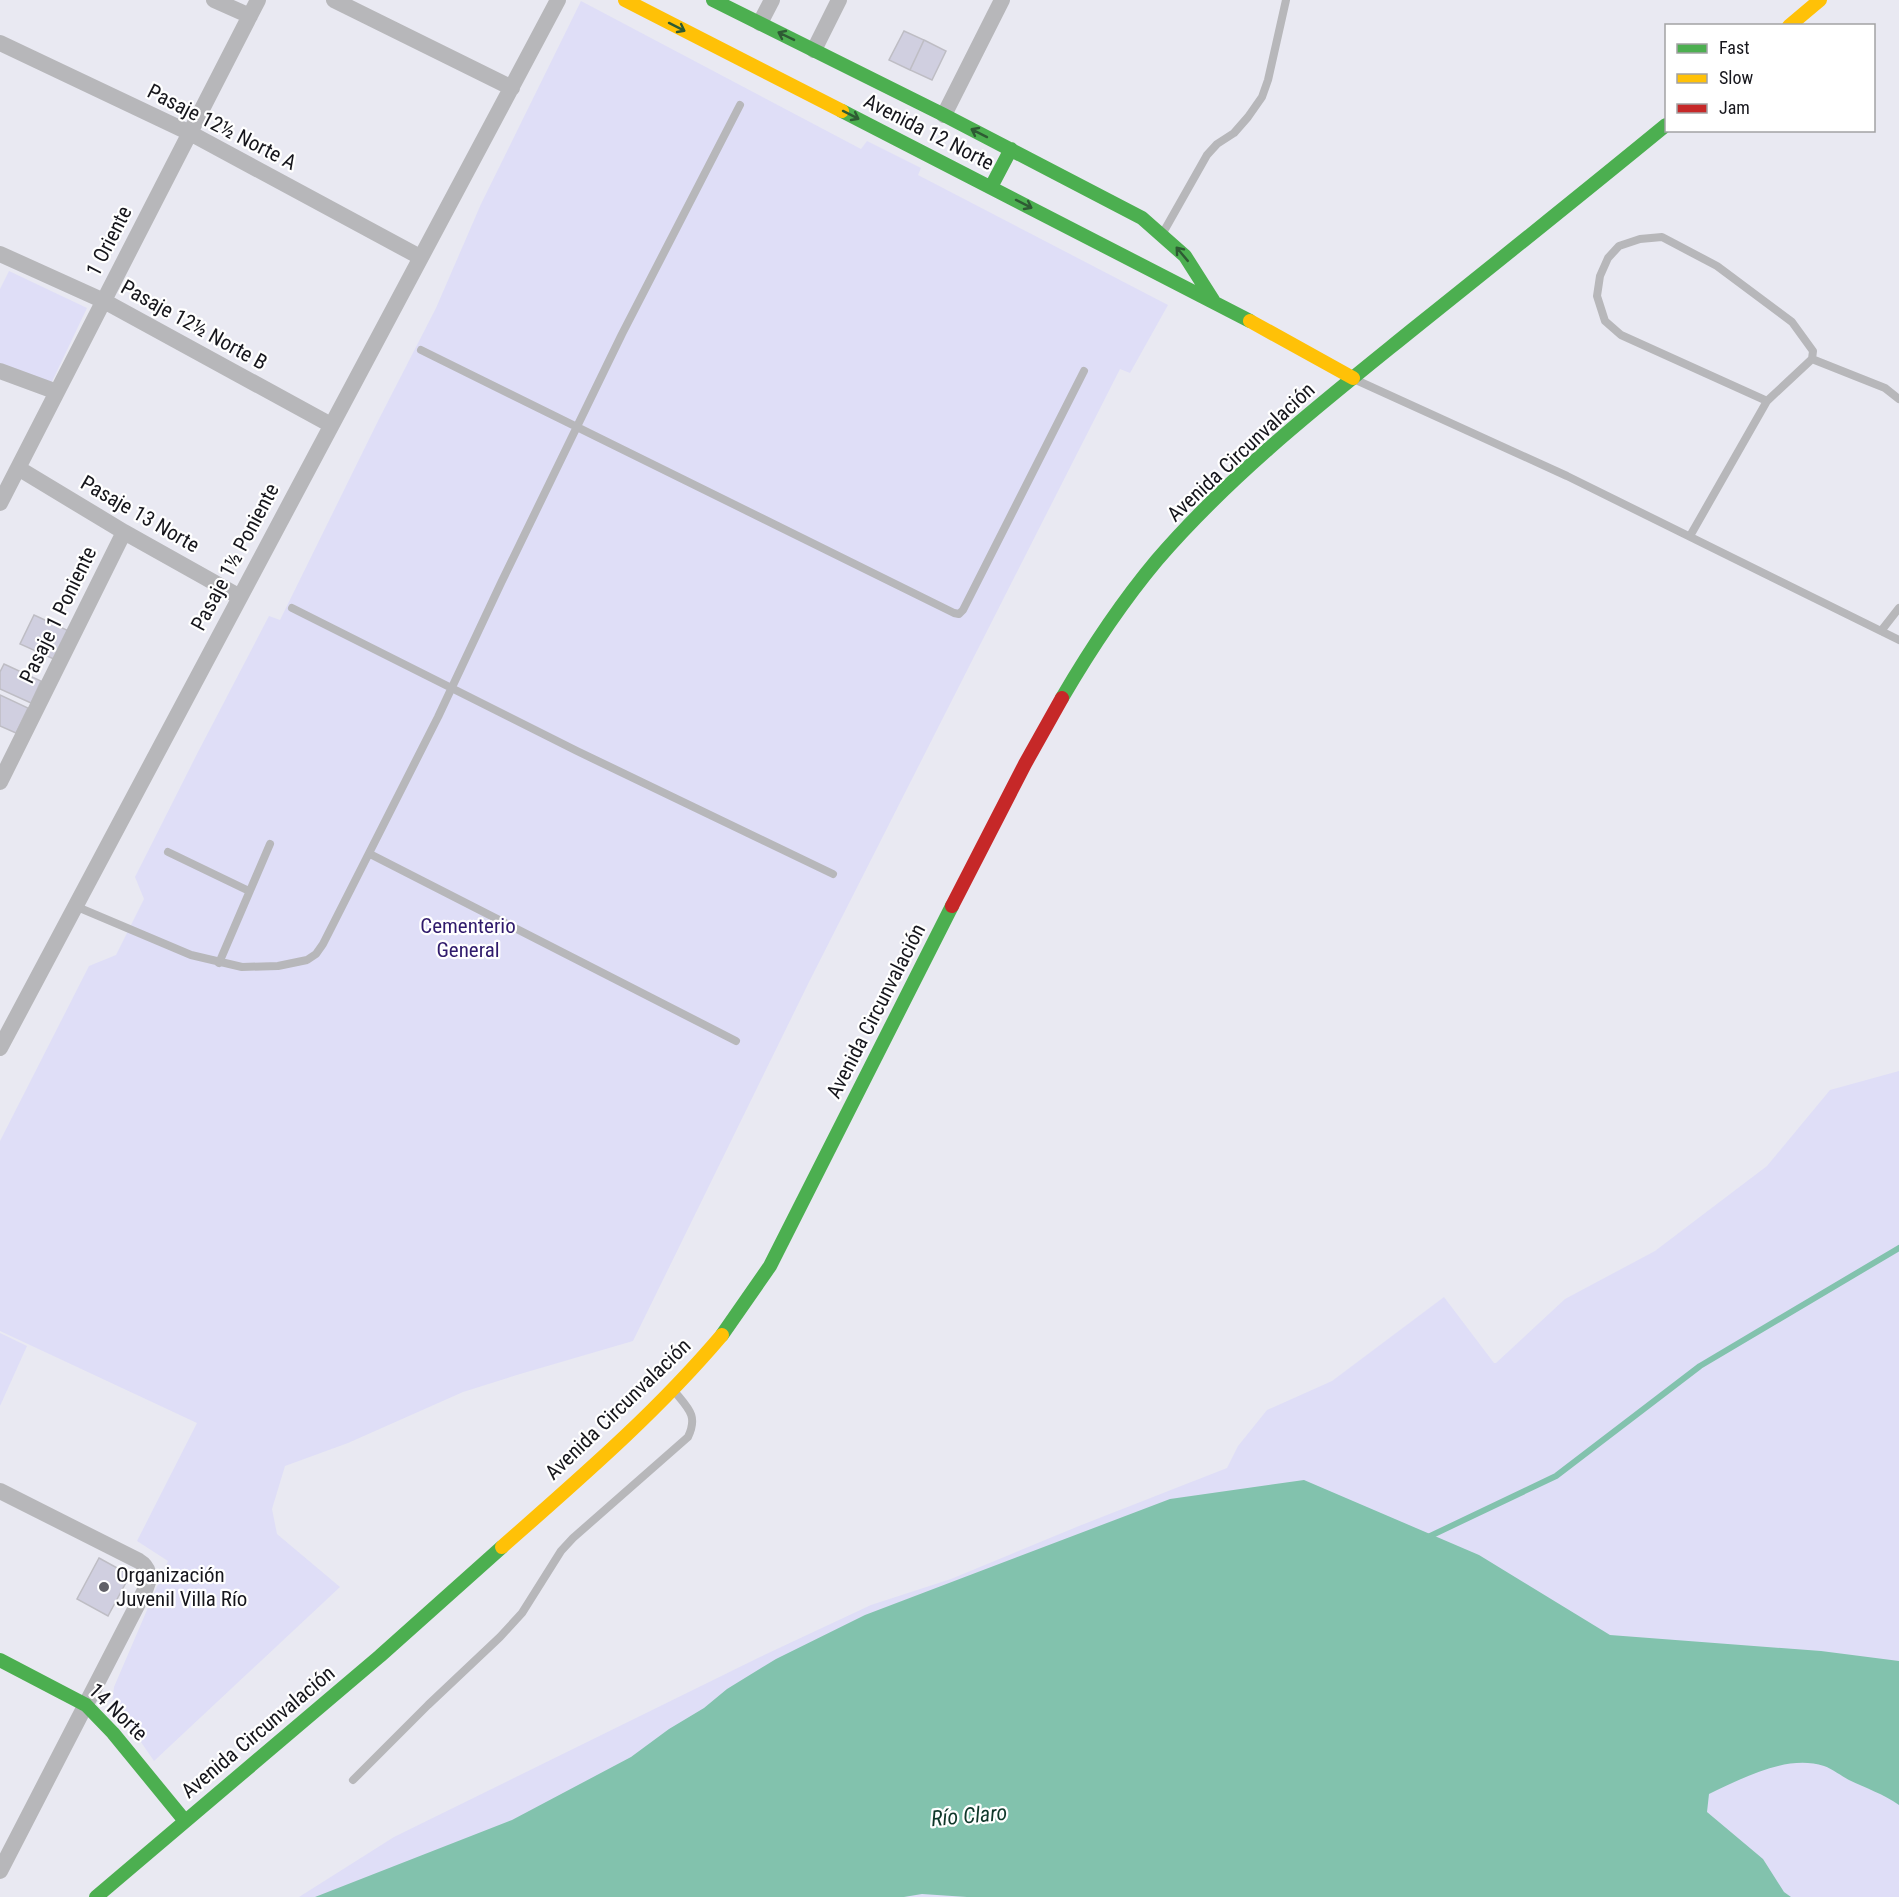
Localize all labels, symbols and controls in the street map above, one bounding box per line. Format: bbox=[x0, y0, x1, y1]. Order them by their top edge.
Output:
one-way arrow bbox=[668, 21, 686, 33]
legend bbox=[1665, 24, 1875, 132]
one-way arrow bbox=[778, 30, 796, 42]
text: Fast bbox=[1719, 37, 1750, 58]
text: Slow bbox=[1719, 67, 1754, 88]
street label: Pasaje 12½ Norte A bbox=[144, 79, 300, 175]
street label: Avenida 12 Norte bbox=[860, 89, 998, 175]
text: Jam bbox=[1719, 97, 1750, 118]
one-way arrow bbox=[841, 110, 859, 122]
one-way arrow bbox=[971, 127, 989, 139]
one-way arrow bbox=[1015, 199, 1033, 210]
street label: 1 Oriente bbox=[81, 202, 137, 280]
one-way arrow bbox=[1175, 246, 1188, 262]
street label: Pasaje 12½ Norte B bbox=[117, 275, 271, 375]
street label: Avenida Circunvalación bbox=[1162, 378, 1320, 526]
street label: Pasaje 13 Norte bbox=[77, 470, 204, 558]
street label: Pasaje 1½ Poniente bbox=[186, 479, 284, 635]
street label: Pasaje 1 Poniente bbox=[15, 543, 101, 687]
park label: Cementerio General bbox=[420, 914, 516, 962]
street label: Avenida Circunvalación bbox=[822, 920, 930, 1102]
street label: Avenida Circunvalación bbox=[540, 1333, 696, 1485]
place label: Organización Juvenil Villa Río bbox=[116, 1563, 247, 1611]
marker: Organización Juvenil Villa Río bbox=[97, 1580, 111, 1594]
street label: Avenida Circunvalación bbox=[177, 1661, 339, 1803]
street label: 14 Norte bbox=[84, 1678, 152, 1746]
water label: Río Claro bbox=[930, 1800, 1008, 1831]

